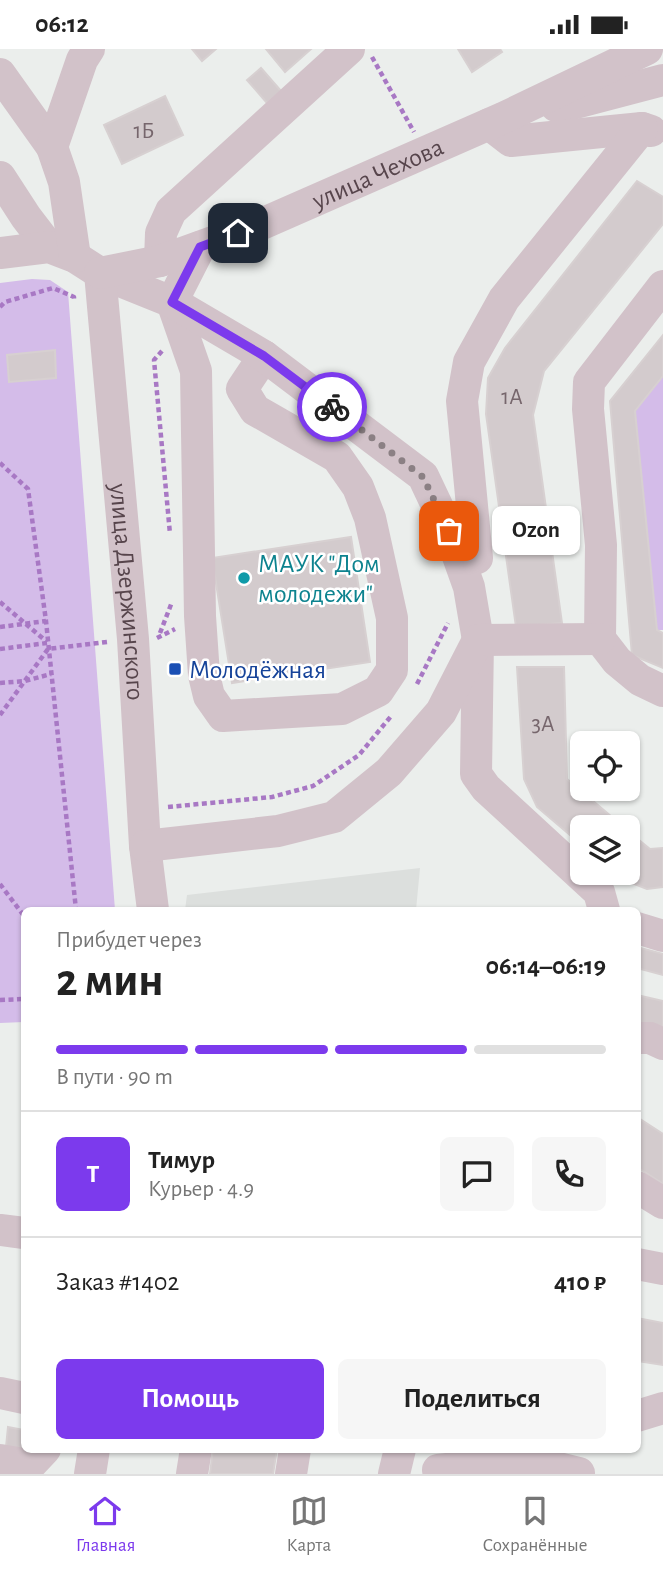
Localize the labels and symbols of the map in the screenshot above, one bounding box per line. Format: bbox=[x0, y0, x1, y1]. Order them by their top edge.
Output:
house number: 1Б bbox=[133, 120, 155, 143]
street label: улица Чехова bbox=[308, 134, 448, 215]
pin bbox=[208, 203, 268, 263]
courier bbox=[297, 372, 367, 442]
house number: 1А bbox=[501, 386, 523, 409]
street label: улица Дзержинского bbox=[105, 481, 149, 701]
pin bbox=[419, 501, 479, 561]
callout: Ozon bbox=[491, 507, 578, 555]
place label: МАУК "Дом молодежи" bbox=[258, 551, 380, 607]
marker: МАУК "Дом молодежи" bbox=[236, 570, 252, 586]
place label: Молодёжная bbox=[189, 657, 326, 683]
marker: Молодёжная bbox=[167, 661, 183, 677]
house number: 3А bbox=[532, 713, 555, 736]

